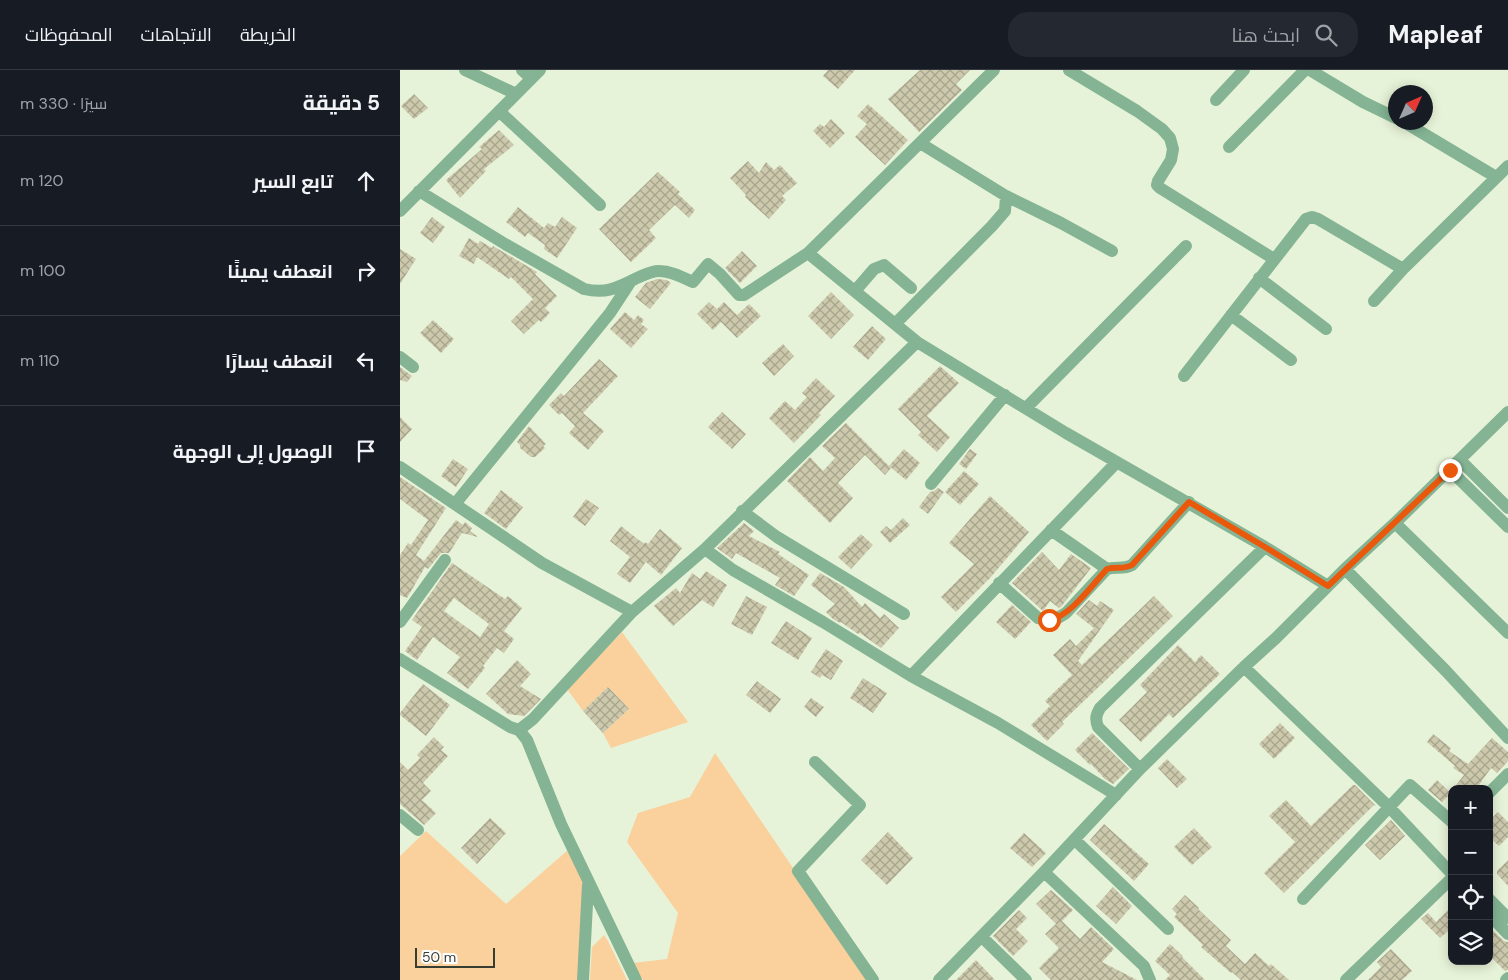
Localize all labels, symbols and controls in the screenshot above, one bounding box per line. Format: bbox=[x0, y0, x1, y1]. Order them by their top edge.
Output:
search box bbox=[1008, 12, 1358, 57]
text: Mapleaf bbox=[1388, 19, 1483, 50]
icon: search bbox=[1312, 21, 1340, 49]
text: المحفوظات bbox=[25, 23, 113, 47]
text: الاتجاهات bbox=[141, 23, 212, 47]
text: الخريطة bbox=[240, 23, 296, 47]
text: ابحث هنا bbox=[1232, 23, 1300, 48]
north arrow bbox=[1388, 85, 1433, 130]
text: 5 دقيقة bbox=[303, 89, 380, 117]
text: سيرًا · 330 m bbox=[20, 93, 107, 114]
icon: ahead bbox=[352, 167, 380, 195]
text: تابع السير bbox=[253, 169, 333, 194]
text: 120 m bbox=[20, 170, 64, 191]
icon: right bbox=[352, 257, 380, 285]
text: انعطف يمينًا bbox=[227, 259, 333, 284]
text: 100 m bbox=[20, 260, 65, 281]
icon: left bbox=[352, 347, 380, 375]
text: انعطف يسارًا bbox=[225, 349, 333, 374]
text: 110 m bbox=[20, 350, 59, 371]
icon: arrive bbox=[352, 437, 380, 465]
text: الوصول إلى الوجهة bbox=[173, 439, 333, 464]
route end bbox=[1439, 459, 1462, 482]
route start bbox=[1038, 609, 1061, 632]
map controls bbox=[1448, 785, 1493, 965]
button: + bbox=[1448, 785, 1493, 830]
button: − bbox=[1448, 830, 1493, 875]
button: locate bbox=[1448, 875, 1493, 920]
button: layers bbox=[1448, 920, 1493, 965]
scale bar bbox=[415, 945, 495, 968]
text: 50 m bbox=[422, 948, 456, 966]

